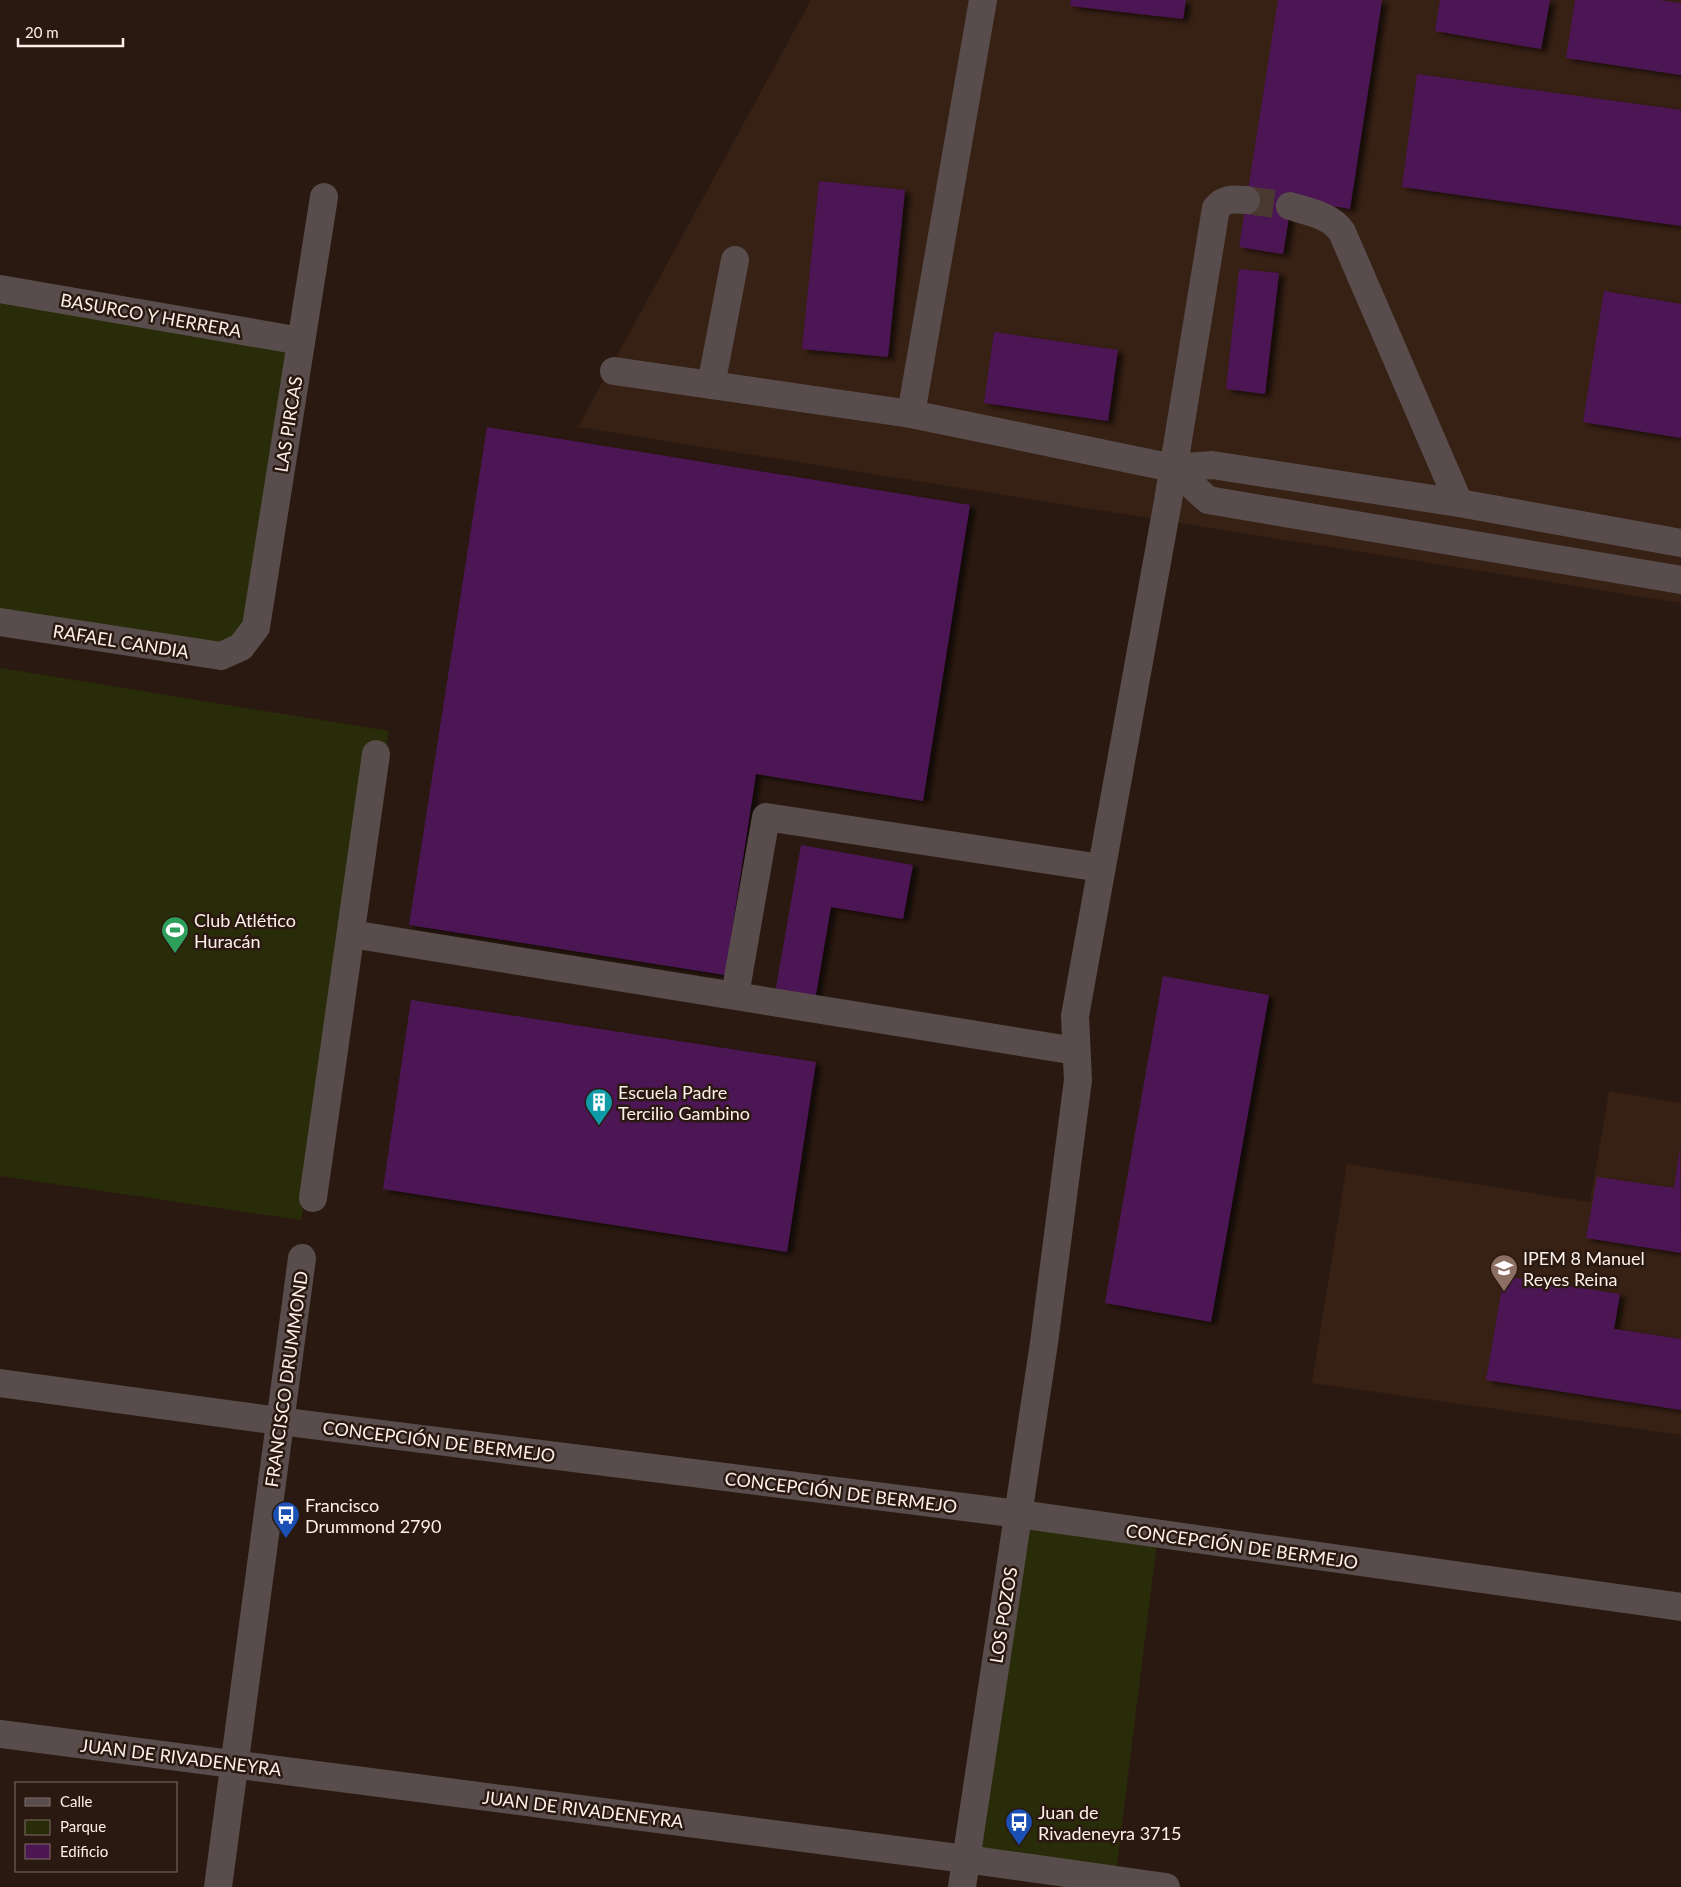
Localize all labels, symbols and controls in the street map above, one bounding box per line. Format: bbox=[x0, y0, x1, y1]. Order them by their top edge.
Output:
scale bar bbox=[18, 15, 122, 47]
text: 20 m bbox=[25, 23, 59, 41]
street label: BASURCO Y HERRERA bbox=[59, 288, 244, 342]
street label: LAS PIRCAS bbox=[270, 374, 306, 474]
street label: RAFAEL CANDIA bbox=[51, 619, 191, 663]
place label: Club Atlético Huracán bbox=[194, 909, 296, 952]
sports icon: Club Atlético Huracán bbox=[160, 915, 190, 954]
place label: Escuela Padre Tercilio Gambino bbox=[618, 1081, 750, 1124]
building icon: Escuela Padre Tercilio Gambino bbox=[584, 1087, 614, 1126]
place label: IPEM 8 Manuel Reyes Reina bbox=[1523, 1247, 1645, 1290]
school or university icon: IPEM 8 Manuel Reyes Reina bbox=[1489, 1253, 1519, 1292]
street label: FRANCISCO DRUMMOND bbox=[260, 1269, 312, 1489]
street label: CONCEPCIÓN DE BERMEJO bbox=[321, 1416, 557, 1466]
street label: CONCEPCIÓN DE BERMEJO bbox=[723, 1467, 959, 1517]
place label: Francisco Drummond 2790 bbox=[305, 1494, 441, 1537]
bus stop icon: Francisco Drummond 2790 bbox=[271, 1500, 301, 1539]
street label: CONCEPCIÓN DE BERMEJO bbox=[1125, 1519, 1359, 1573]
street label: LOS POZOS bbox=[985, 1565, 1021, 1665]
street label: JUAN DE RIVADENEYRA bbox=[79, 1734, 284, 1780]
legend bbox=[15, 1782, 178, 1872]
street label: JUAN DE RIVADENEYRA bbox=[481, 1786, 686, 1832]
text: Calle bbox=[60, 1792, 93, 1810]
place label: Juan de Rivadeneyra 3715 bbox=[1038, 1801, 1181, 1844]
bus stop icon: Juan de Rivadeneyra 3715 bbox=[1004, 1807, 1034, 1846]
text: Parque bbox=[60, 1817, 106, 1835]
text: Edificio bbox=[60, 1842, 108, 1860]

